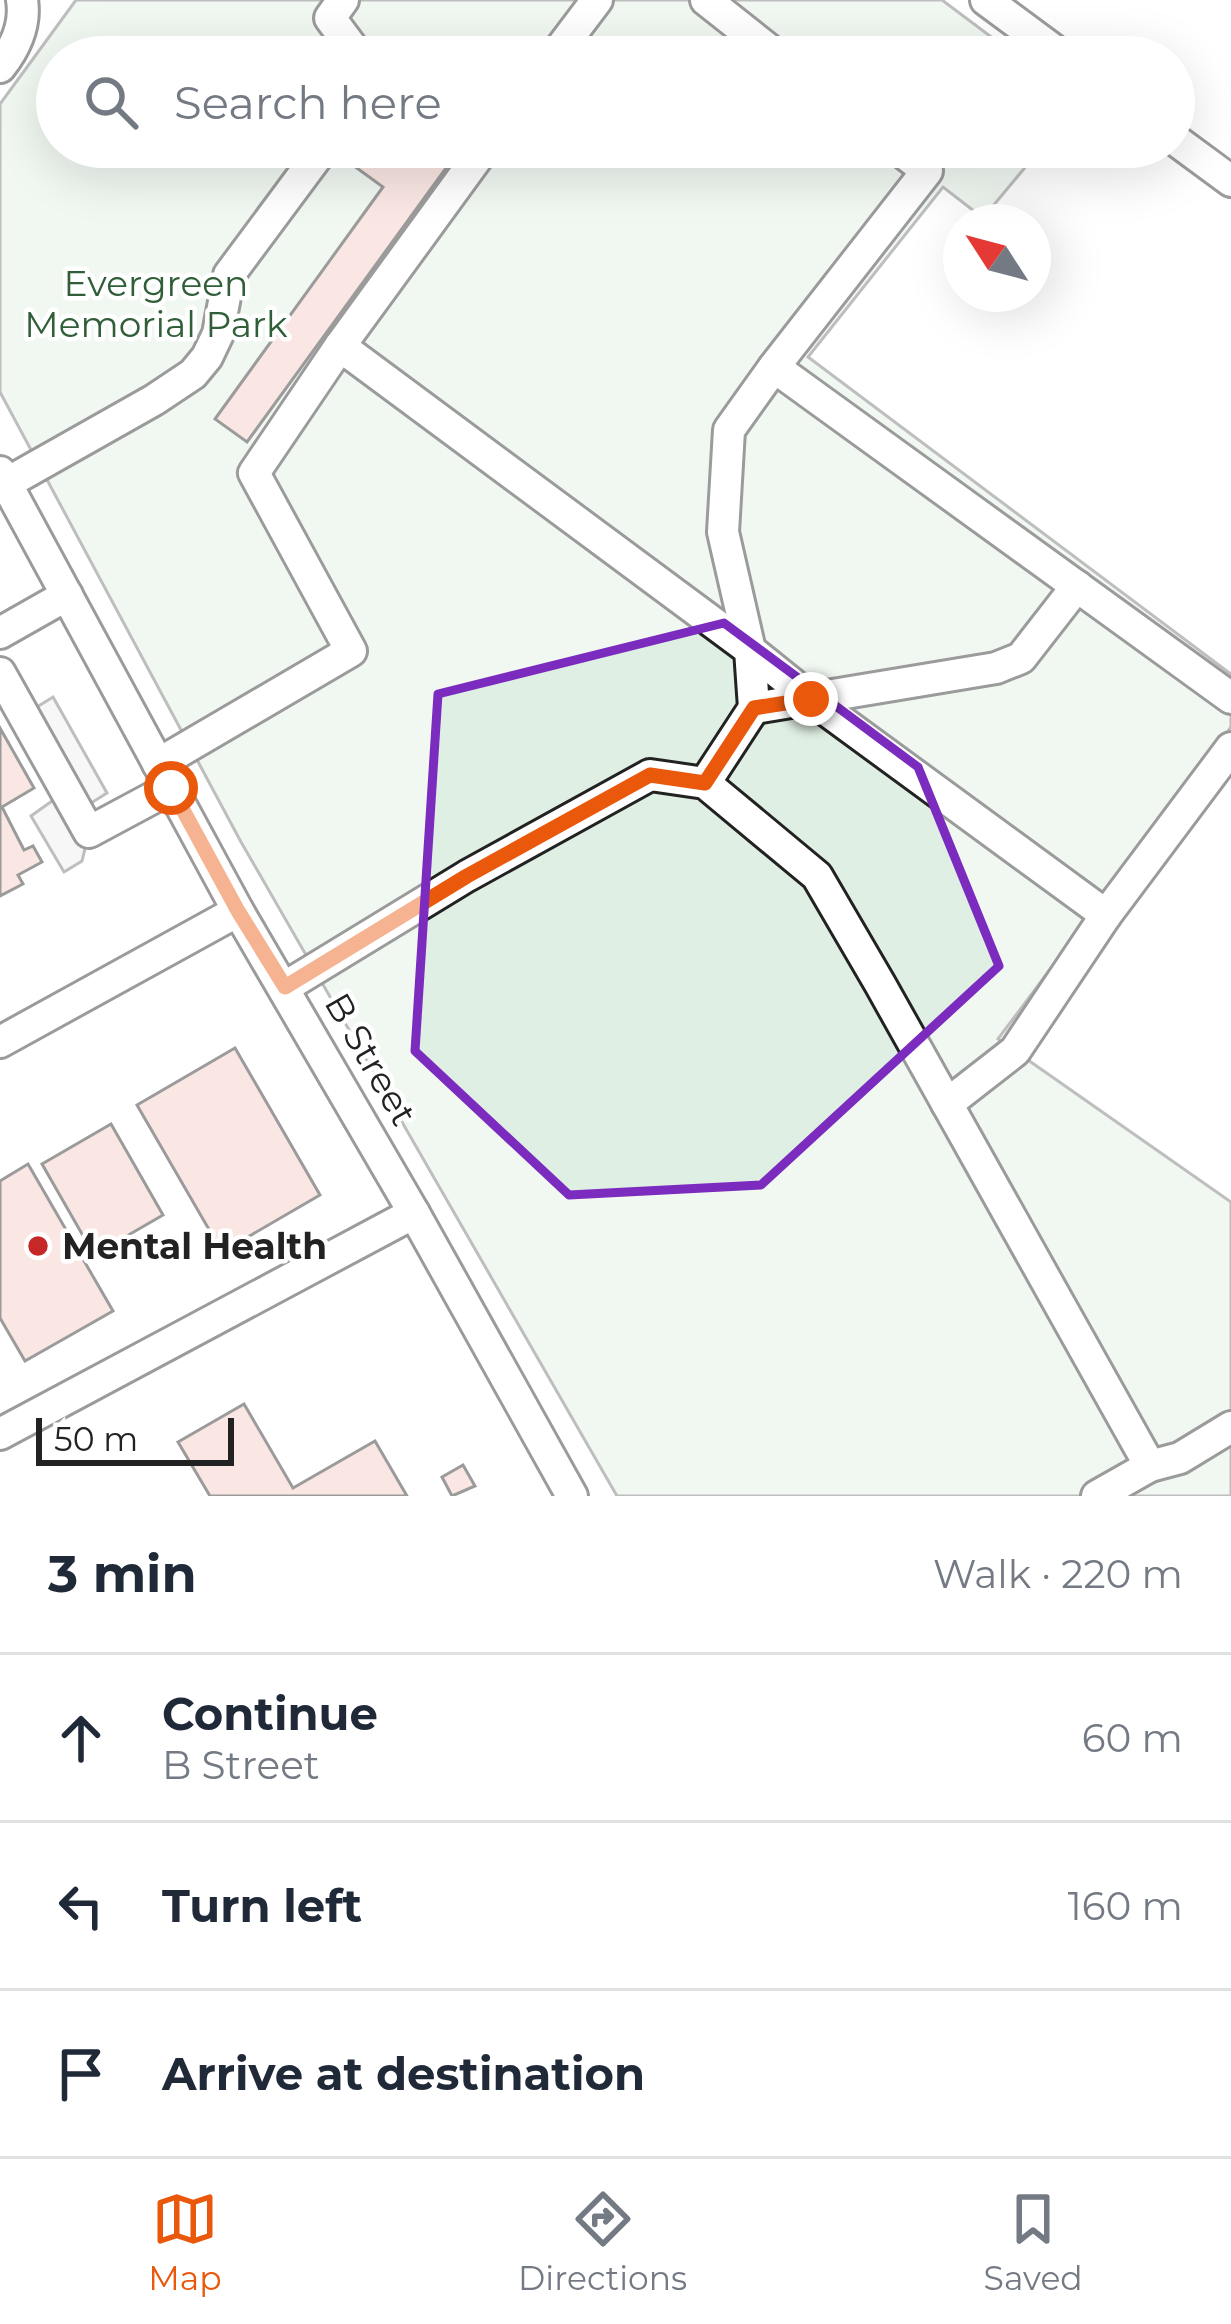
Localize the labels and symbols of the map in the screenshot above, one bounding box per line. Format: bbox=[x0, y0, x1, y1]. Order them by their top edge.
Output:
north arrow bbox=[943, 204, 1051, 312]
park label: Evergreen Memorial Park bbox=[24, 261, 288, 346]
route end bbox=[784, 672, 838, 726]
route start bbox=[144, 761, 198, 815]
street label: B Street bbox=[316, 985, 426, 1133]
place label: Mental Health bbox=[62, 1224, 327, 1268]
marker: Mental Health bbox=[25, 1233, 51, 1259]
scale bar bbox=[36, 1412, 234, 1465]

